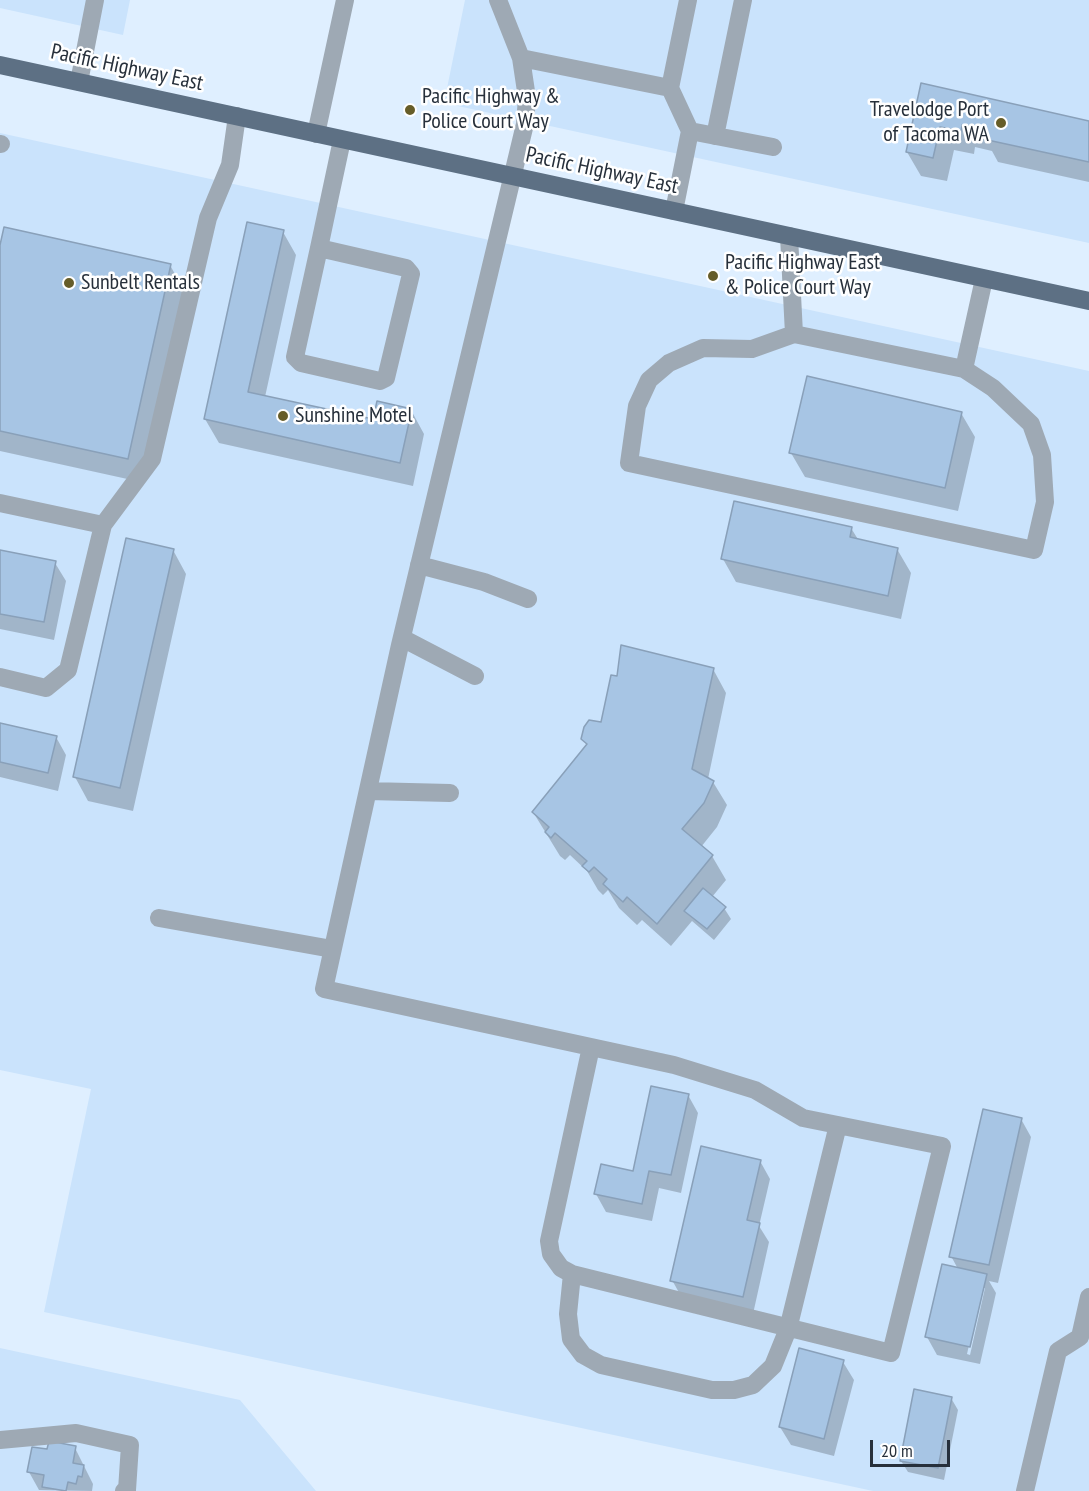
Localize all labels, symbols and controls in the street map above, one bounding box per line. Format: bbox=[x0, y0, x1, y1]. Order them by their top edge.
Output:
street label: Pacific Highway East bbox=[48, 39, 206, 97]
place label: Pacific Highway & Police Court Way bbox=[422, 84, 560, 136]
place label: Travelodge Port of Tacoma WA bbox=[870, 97, 989, 148]
marker: Pacific Highway & Police Court Way bbox=[403, 103, 417, 117]
marker: Travelodge Port of Tacoma WA bbox=[994, 116, 1008, 130]
street label: Pacific Highway East bbox=[523, 142, 681, 200]
place label: Pacific Highway East & Police Court Way bbox=[725, 250, 880, 302]
marker: Pacific Highway East & Police Court Way bbox=[706, 269, 720, 283]
place label: Sunbelt Rentals bbox=[81, 270, 200, 296]
marker: Sunbelt Rentals bbox=[62, 276, 76, 290]
place label: Sunshine Motel bbox=[295, 403, 413, 429]
marker: Sunshine Motel bbox=[276, 409, 290, 423]
scale bar bbox=[873, 1428, 952, 1466]
text: 20 m bbox=[881, 1439, 913, 1462]

